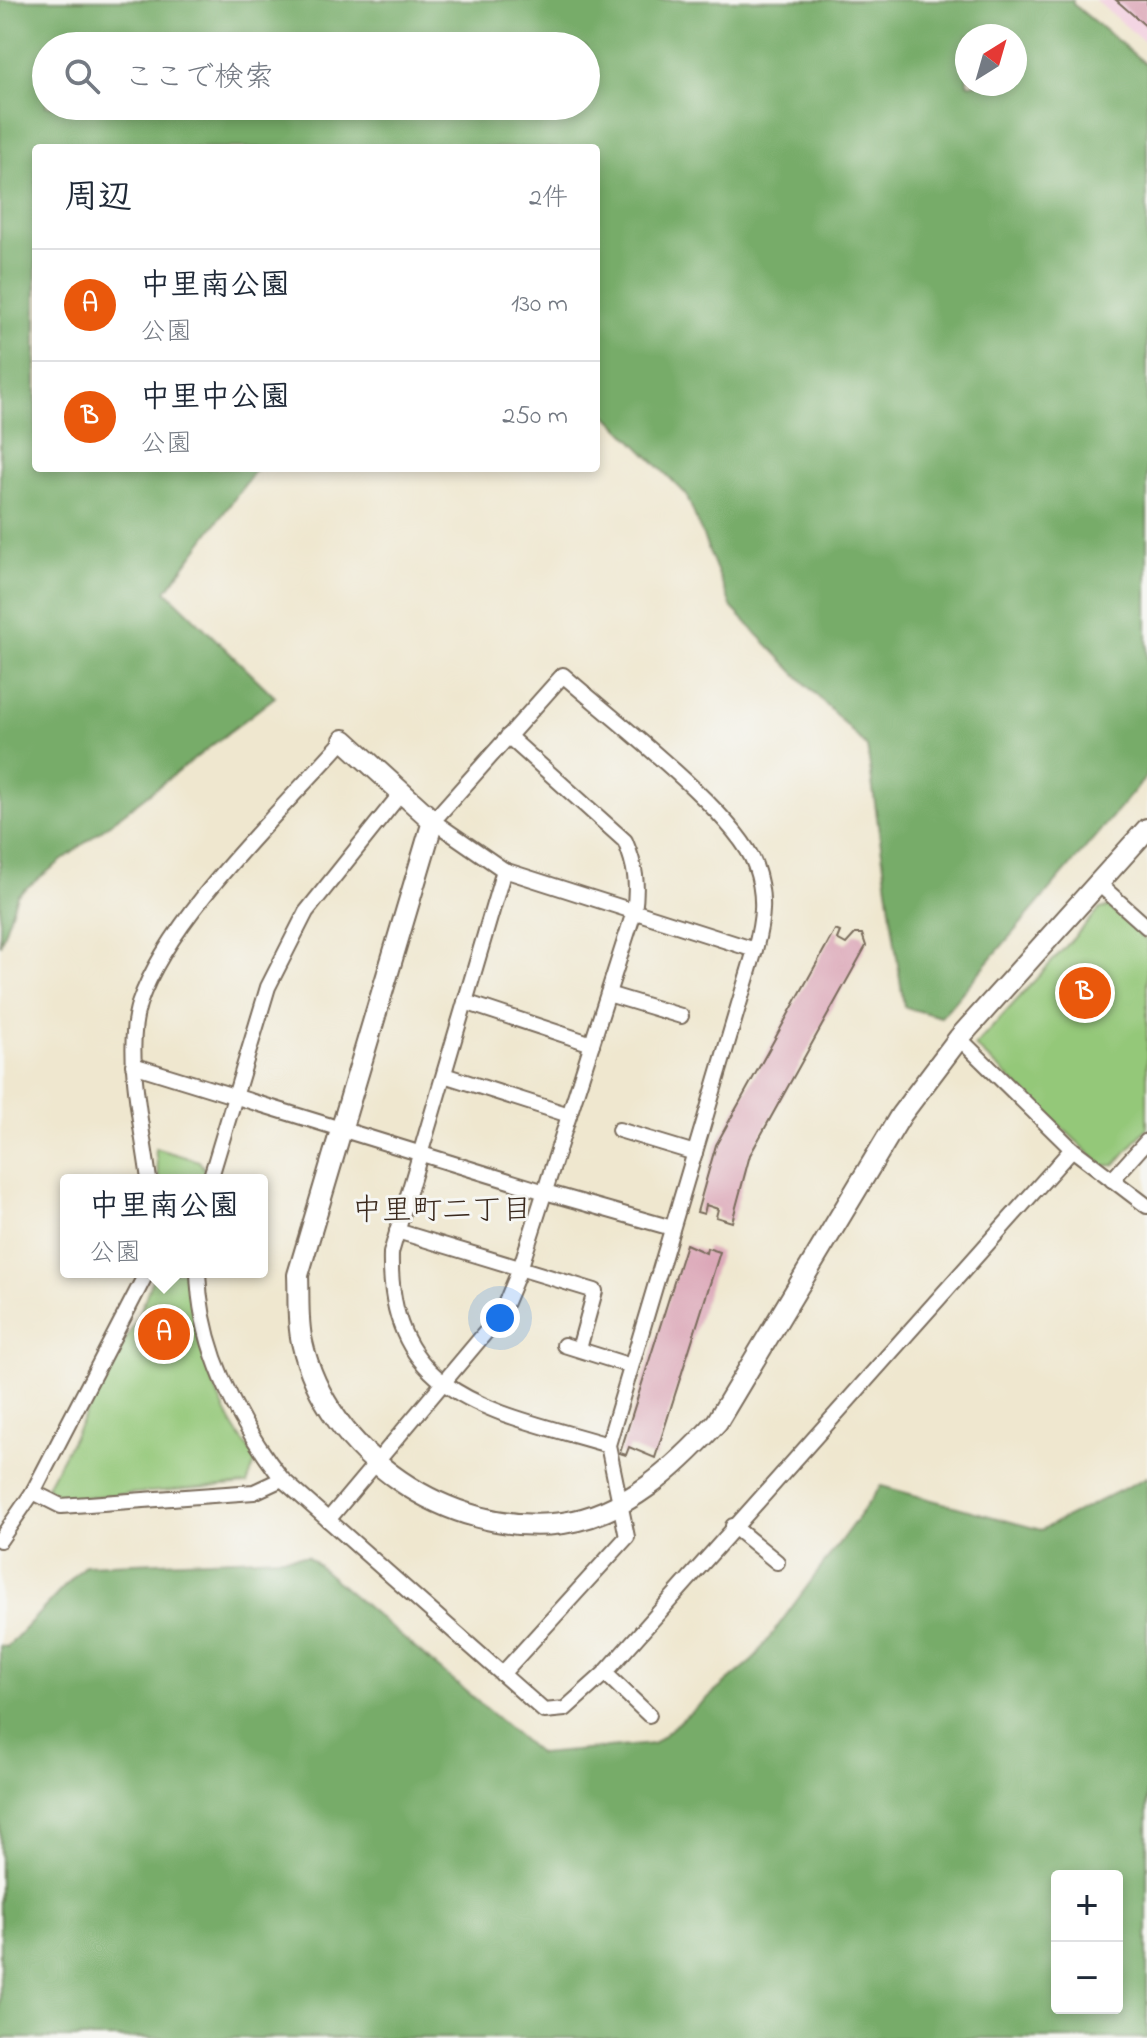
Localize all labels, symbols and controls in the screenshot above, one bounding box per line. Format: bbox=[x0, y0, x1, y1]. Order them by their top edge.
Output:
north arrow bbox=[955, 24, 1027, 96]
search box bbox=[32, 32, 600, 120]
icon: search bbox=[60, 54, 104, 98]
text: ここで検索 bbox=[124, 57, 274, 101]
text: 周辺 bbox=[64, 174, 132, 224]
text: 2件 bbox=[529, 180, 568, 218]
text: 中里南公園 bbox=[140, 265, 290, 309]
text: A bbox=[82, 286, 98, 324]
text: 130 m bbox=[511, 286, 568, 324]
text: 公園 bbox=[140, 314, 192, 352]
text: 中里中公園 bbox=[140, 377, 290, 421]
text: B bbox=[81, 398, 99, 436]
text: 250 m bbox=[502, 398, 568, 436]
text: 公園 bbox=[140, 426, 192, 464]
pin: B bbox=[1059, 963, 1111, 1023]
popup bbox=[60, 1174, 268, 1278]
text: 中里南公園 bbox=[89, 1186, 239, 1230]
district label: 中里町二丁目 bbox=[352, 1190, 532, 1234]
text: 公園 bbox=[89, 1235, 141, 1273]
your location bbox=[480, 1298, 520, 1338]
pin: A bbox=[138, 1304, 190, 1364]
map controls bbox=[1051, 1870, 1123, 2014]
button: + bbox=[1051, 1870, 1123, 1942]
button: − bbox=[1051, 1942, 1123, 2014]

